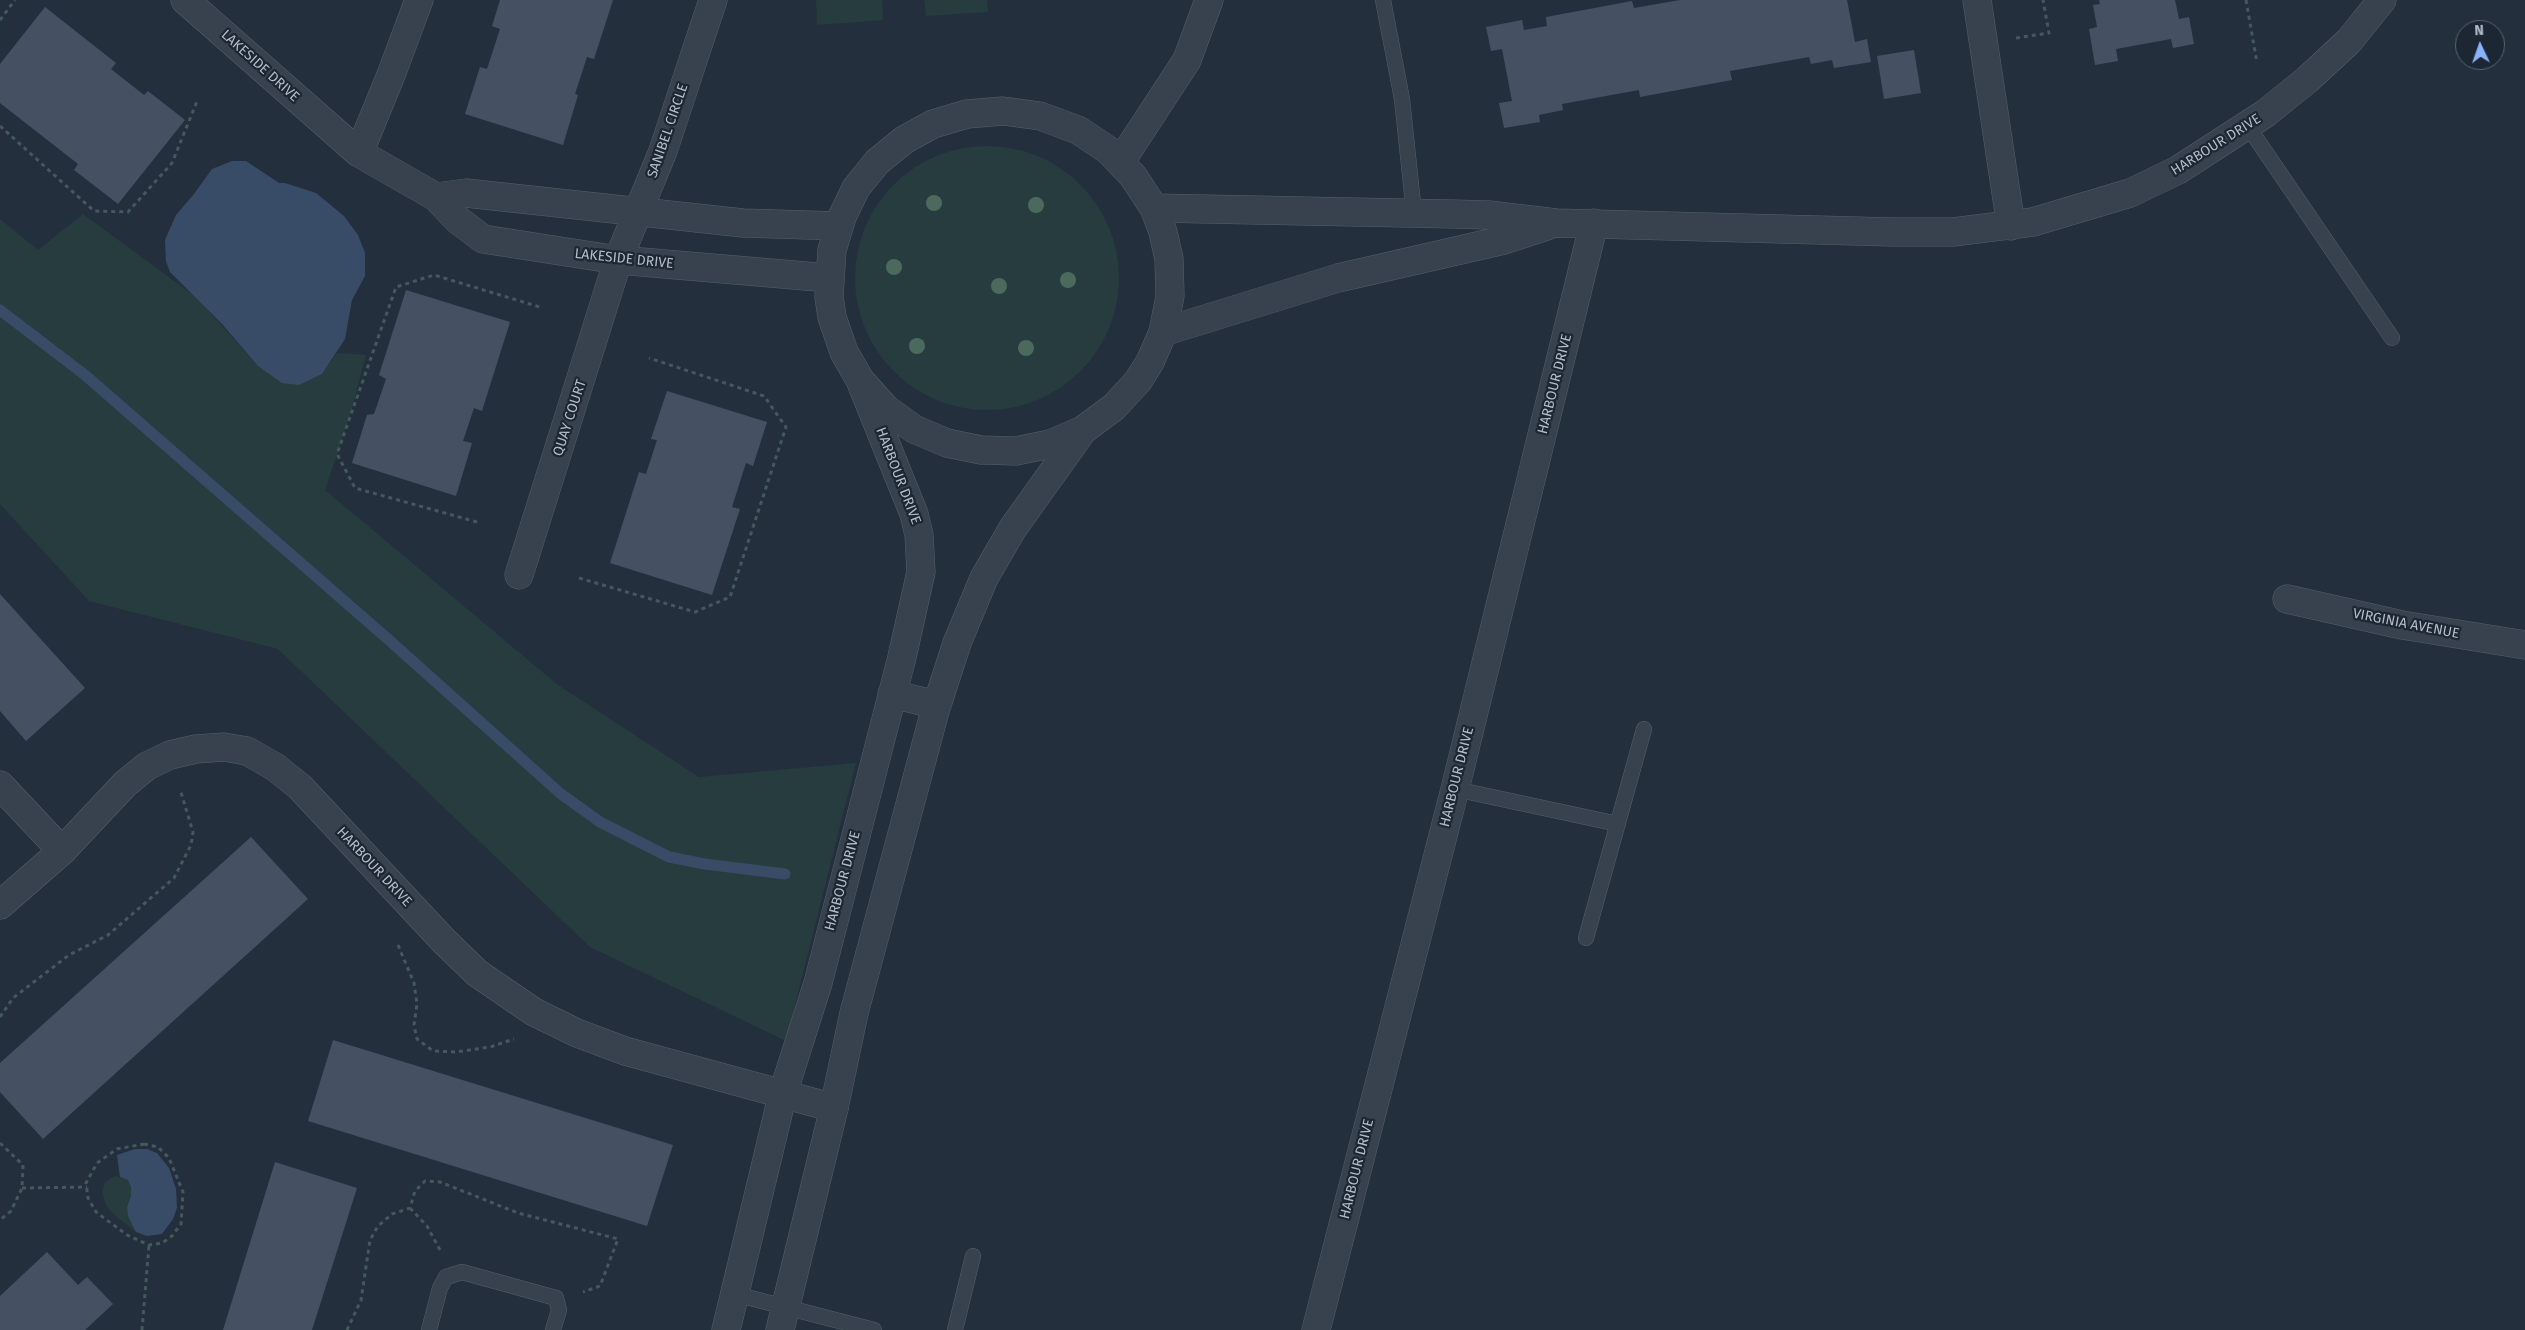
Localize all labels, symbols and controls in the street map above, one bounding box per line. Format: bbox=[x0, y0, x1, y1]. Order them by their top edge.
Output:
north arrow bbox=[2455, 20, 2505, 70]
text: N bbox=[2474, 22, 2484, 39]
street label: LAKESIDE DRIVE bbox=[217, 26, 303, 106]
street label: SANIBEL CIRCLE bbox=[644, 82, 692, 180]
street label: HARBOUR DRIVE bbox=[2168, 111, 2264, 179]
street label: LAKESIDE DRIVE bbox=[574, 245, 674, 273]
street label: HARBOUR DRIVE bbox=[1534, 332, 1576, 436]
street label: QUAY COURT bbox=[550, 378, 590, 458]
street label: HARBOUR DRIVE bbox=[872, 425, 924, 527]
street label: VIRGINIA AVENUE bbox=[2351, 605, 2461, 643]
street label: HARBOUR DRIVE bbox=[1436, 725, 1478, 829]
street label: HARBOUR DRIVE bbox=[333, 824, 415, 910]
street label: HARBOUR DRIVE bbox=[822, 829, 864, 933]
street label: HARBOUR DRIVE bbox=[1336, 1117, 1378, 1221]

